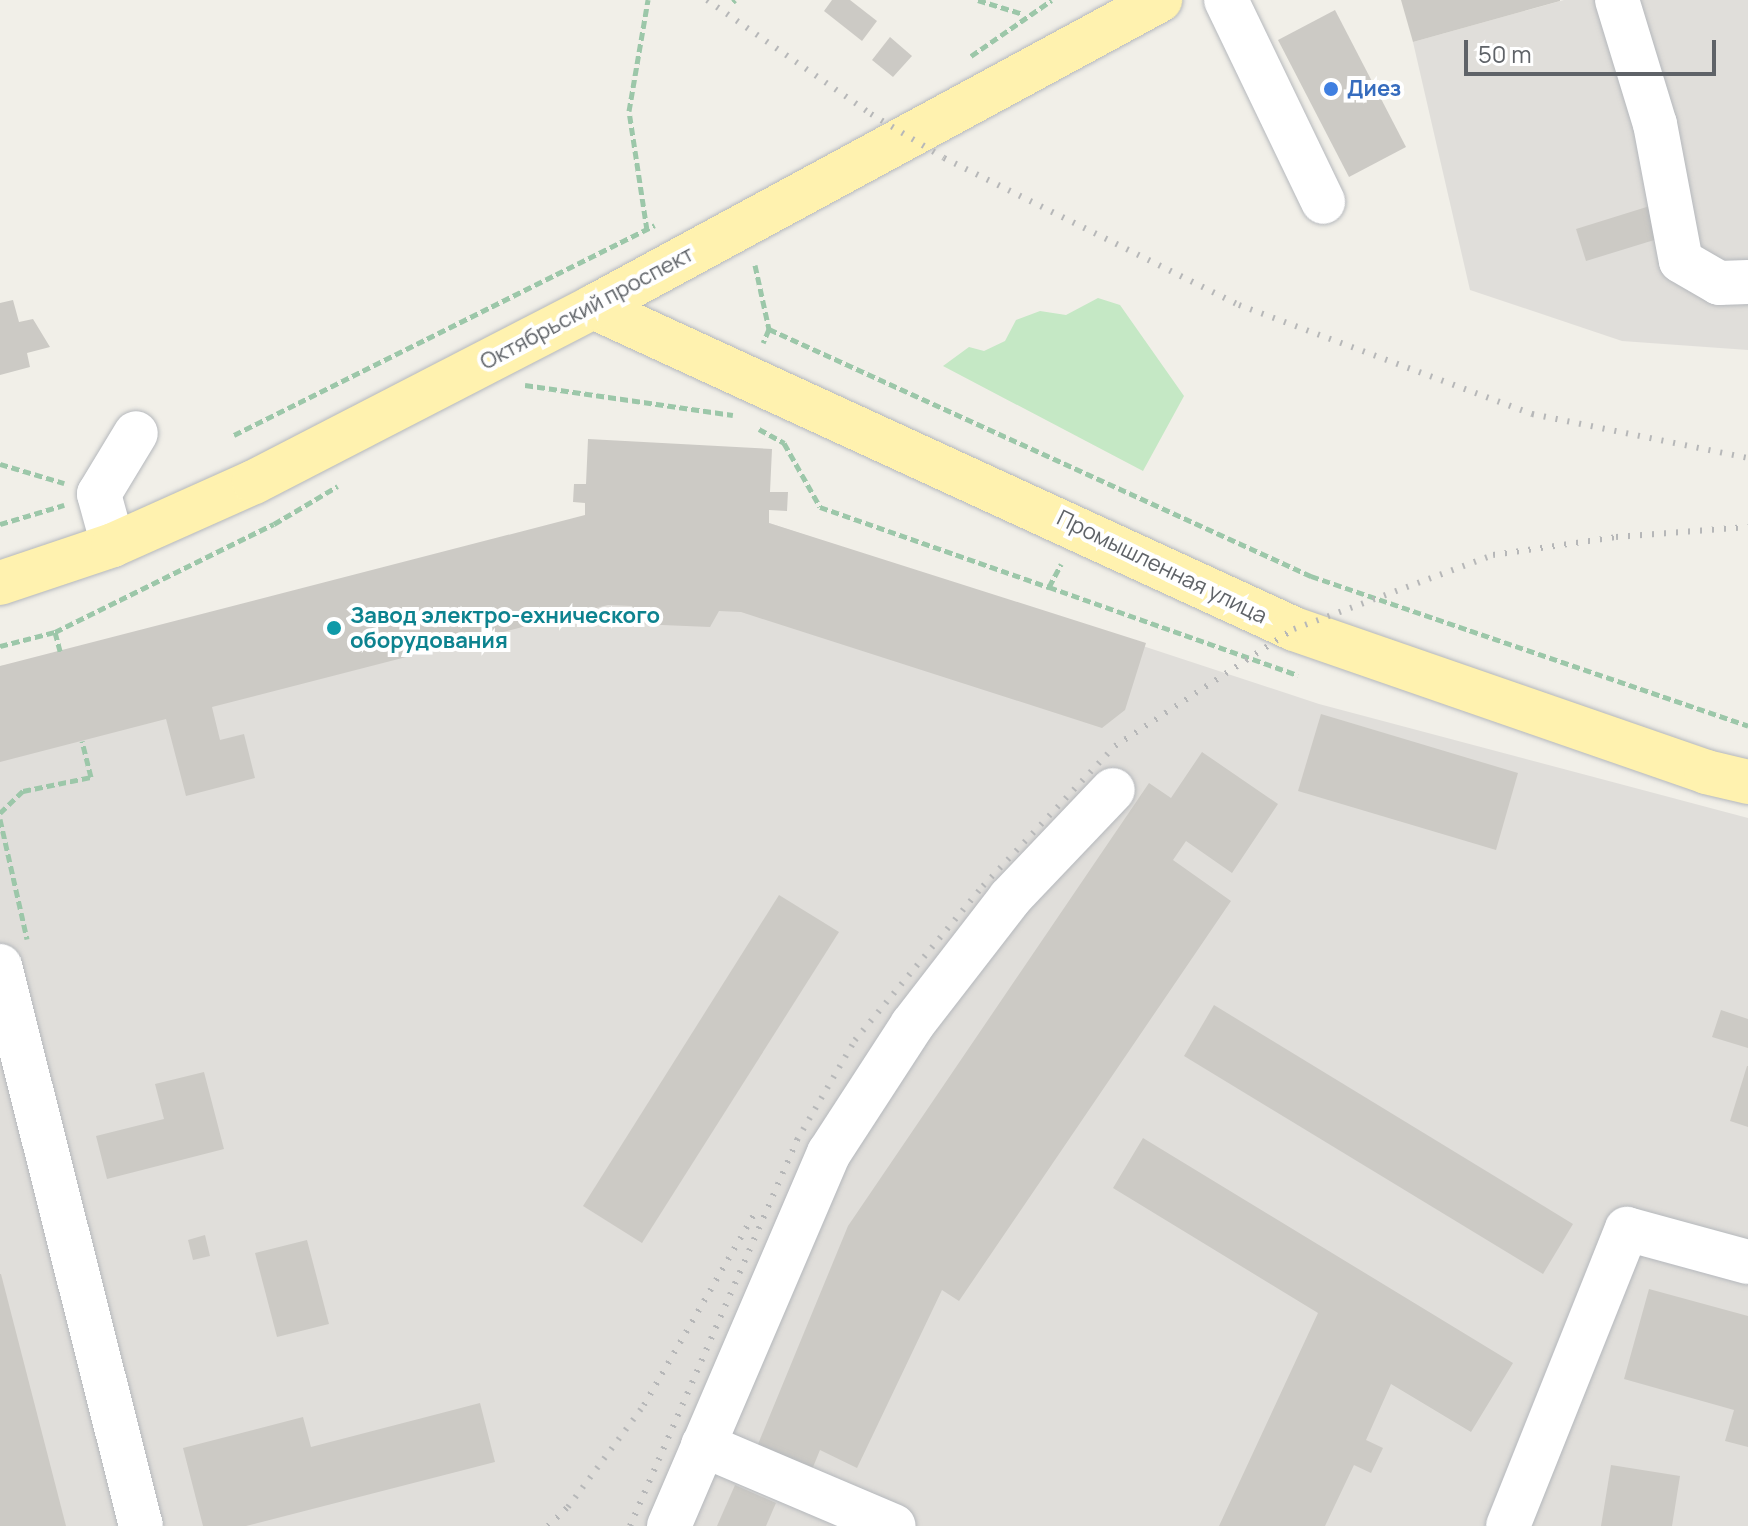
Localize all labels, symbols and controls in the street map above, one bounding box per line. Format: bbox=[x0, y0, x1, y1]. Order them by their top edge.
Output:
scale bar bbox=[1468, 24, 1720, 74]
text: 50 m bbox=[1478, 37, 1532, 70]
place label: Диез bbox=[1347, 76, 1401, 102]
marker: Диез bbox=[1322, 80, 1340, 98]
street label: Октябрьский проспект bbox=[476, 240, 698, 376]
street label: Промышленная улица bbox=[1053, 505, 1271, 629]
place label: Завод электро-ехнического оборудования bbox=[350, 602, 660, 654]
marker: Завод электро-ехнического оборудования bbox=[325, 619, 343, 637]

